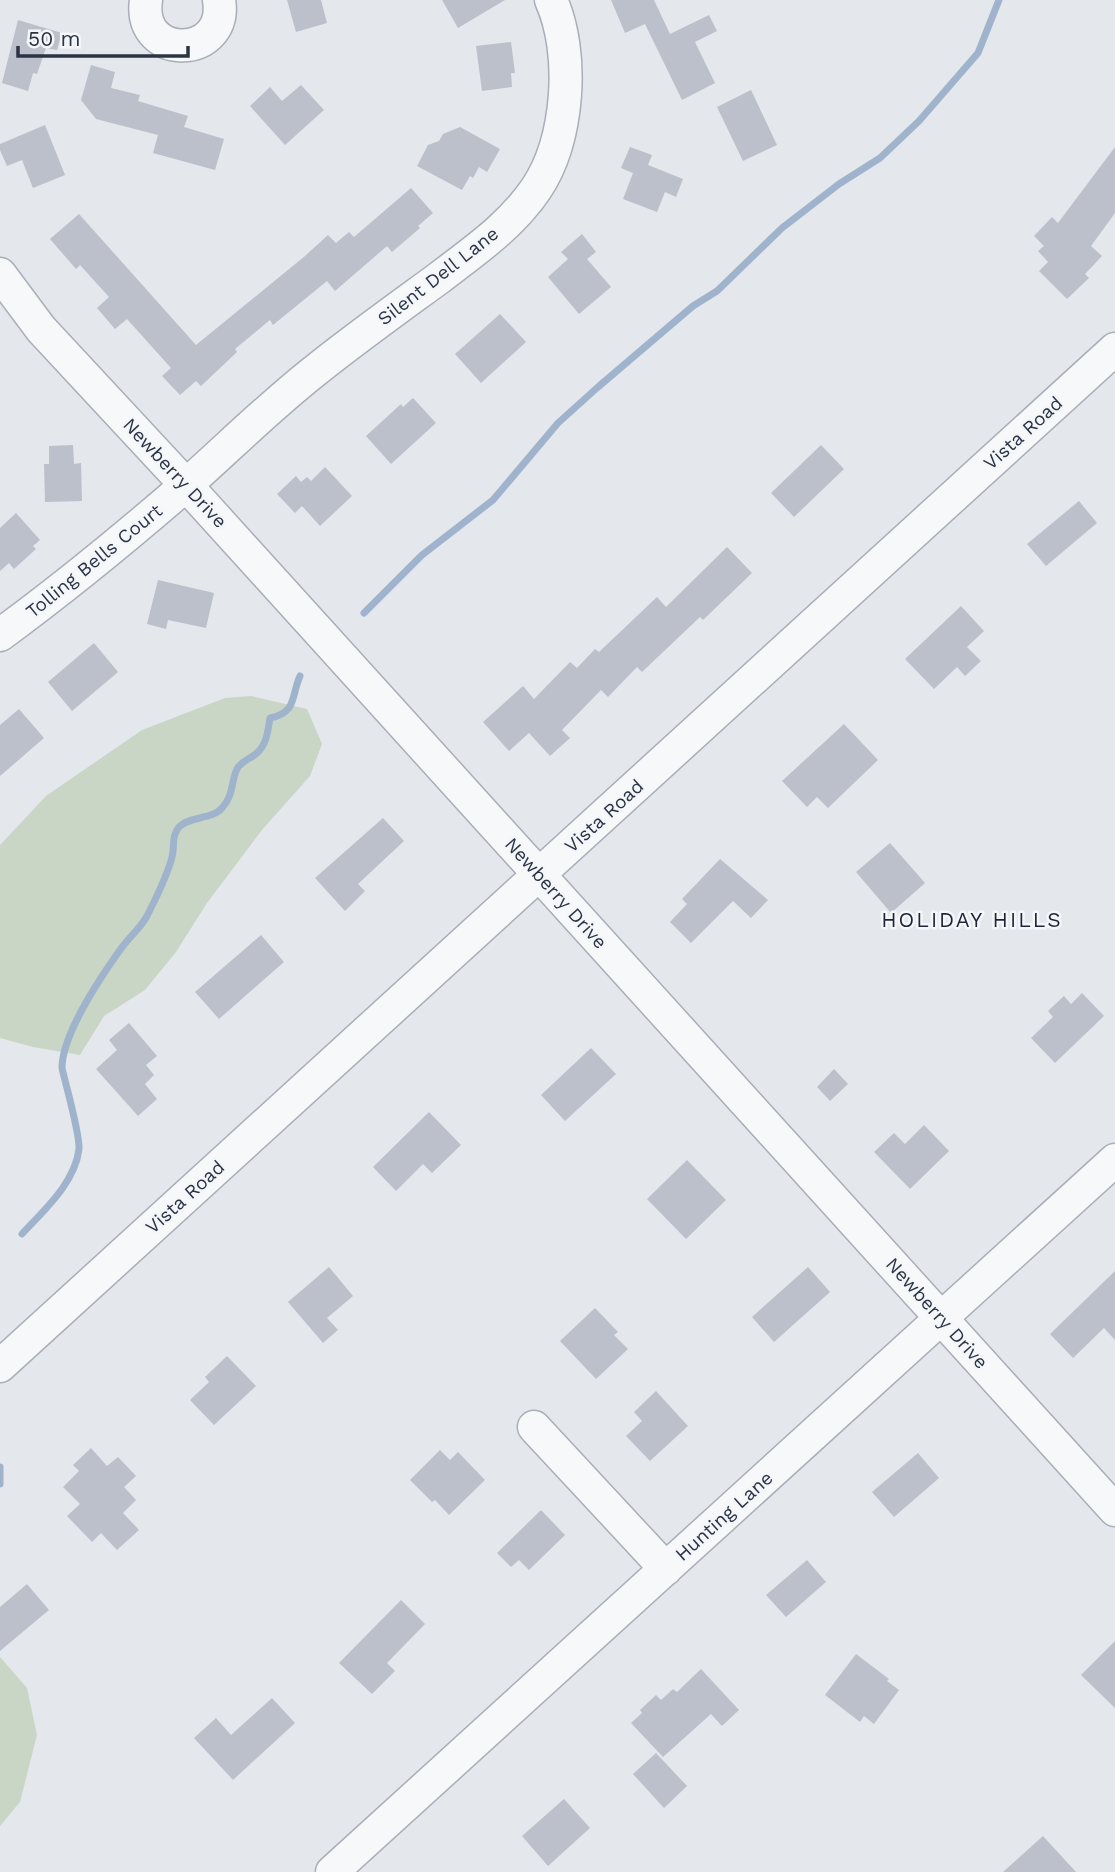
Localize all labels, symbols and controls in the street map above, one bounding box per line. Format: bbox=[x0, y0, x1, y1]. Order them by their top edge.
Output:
scale bar bbox=[18, 14, 187, 58]
text: 50 m bbox=[28, 26, 80, 51]
street label: Silent Dell Lane bbox=[373, 222, 503, 330]
street label: Vista Road bbox=[979, 391, 1067, 475]
street label: Newberry Drive bbox=[118, 413, 232, 533]
street label: Tolling Bells Court bbox=[21, 499, 167, 623]
street label: Vista Road bbox=[560, 774, 648, 858]
street label: Newberry Drive bbox=[500, 833, 612, 953]
district label: HOLIDAY HILLS bbox=[881, 907, 1063, 932]
street label: Vista Road bbox=[141, 1155, 229, 1239]
street label: Newberry Drive bbox=[881, 1253, 993, 1373]
street label: Hunting Lane bbox=[670, 1466, 778, 1566]

